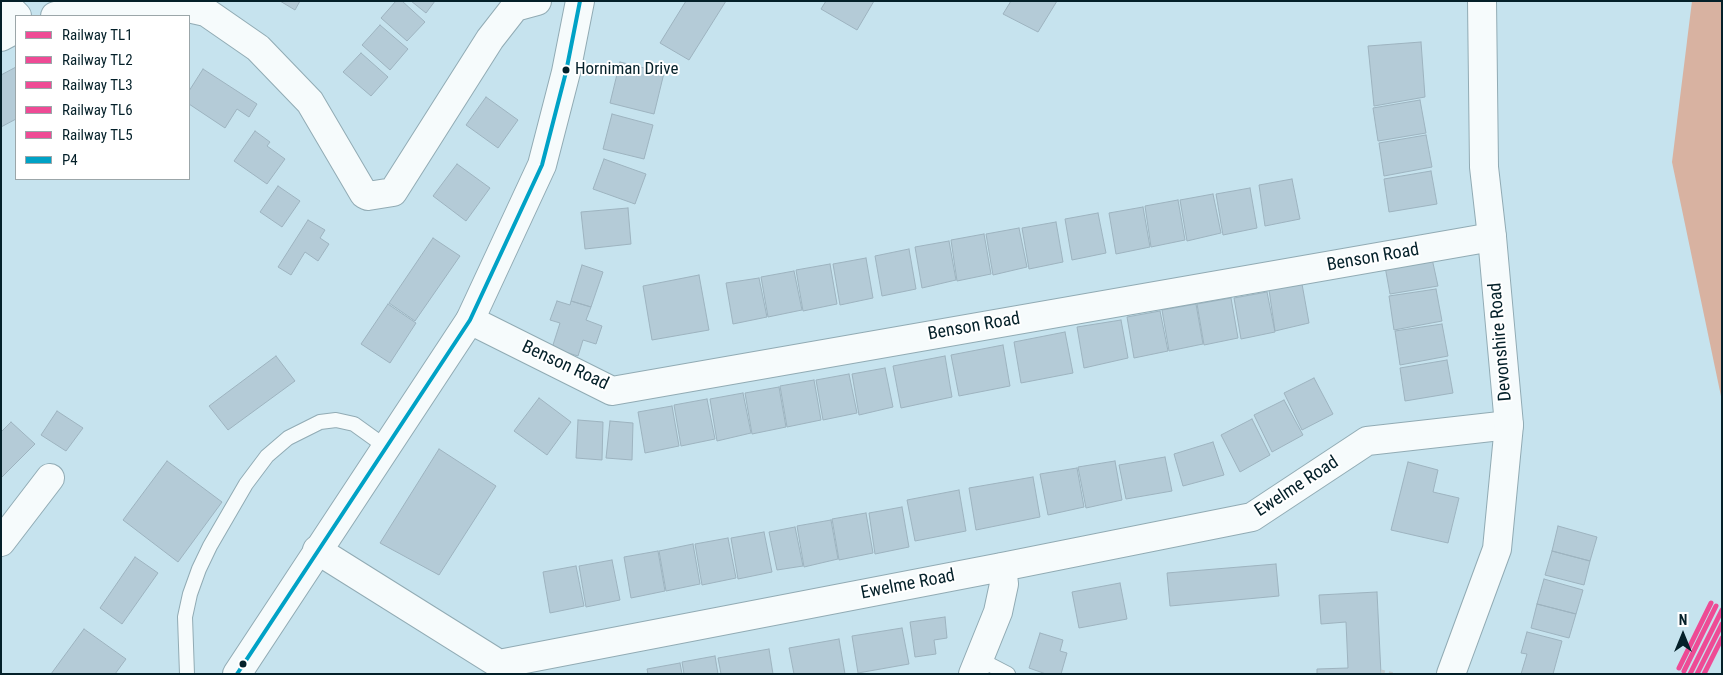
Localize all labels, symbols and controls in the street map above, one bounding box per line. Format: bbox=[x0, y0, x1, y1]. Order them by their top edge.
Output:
legend bbox=[15, 15, 190, 180]
text: Railway TL1 bbox=[62, 26, 133, 44]
text: Railway TL2 bbox=[62, 51, 133, 69]
place label: Horniman Drive bbox=[575, 60, 678, 80]
marker: Horniman Drive bbox=[561, 65, 571, 75]
text: Railway TL3 bbox=[62, 76, 133, 94]
text: Railway TL6 bbox=[62, 101, 133, 119]
text: Railway TL5 bbox=[62, 126, 133, 144]
text: P4 bbox=[62, 151, 78, 169]
street label: Benson Road bbox=[1325, 239, 1421, 277]
street label: Devonshire Road bbox=[1485, 282, 1517, 402]
street label: Benson Road bbox=[926, 308, 1022, 346]
street label: Benson Road bbox=[518, 337, 612, 395]
street label: Ewelme Road bbox=[1251, 452, 1343, 522]
street label: Ewelme Road bbox=[859, 565, 957, 605]
north arrow bbox=[1658, 610, 1708, 660]
text: N bbox=[1679, 612, 1687, 628]
unlabelled marker bbox=[238, 659, 248, 669]

